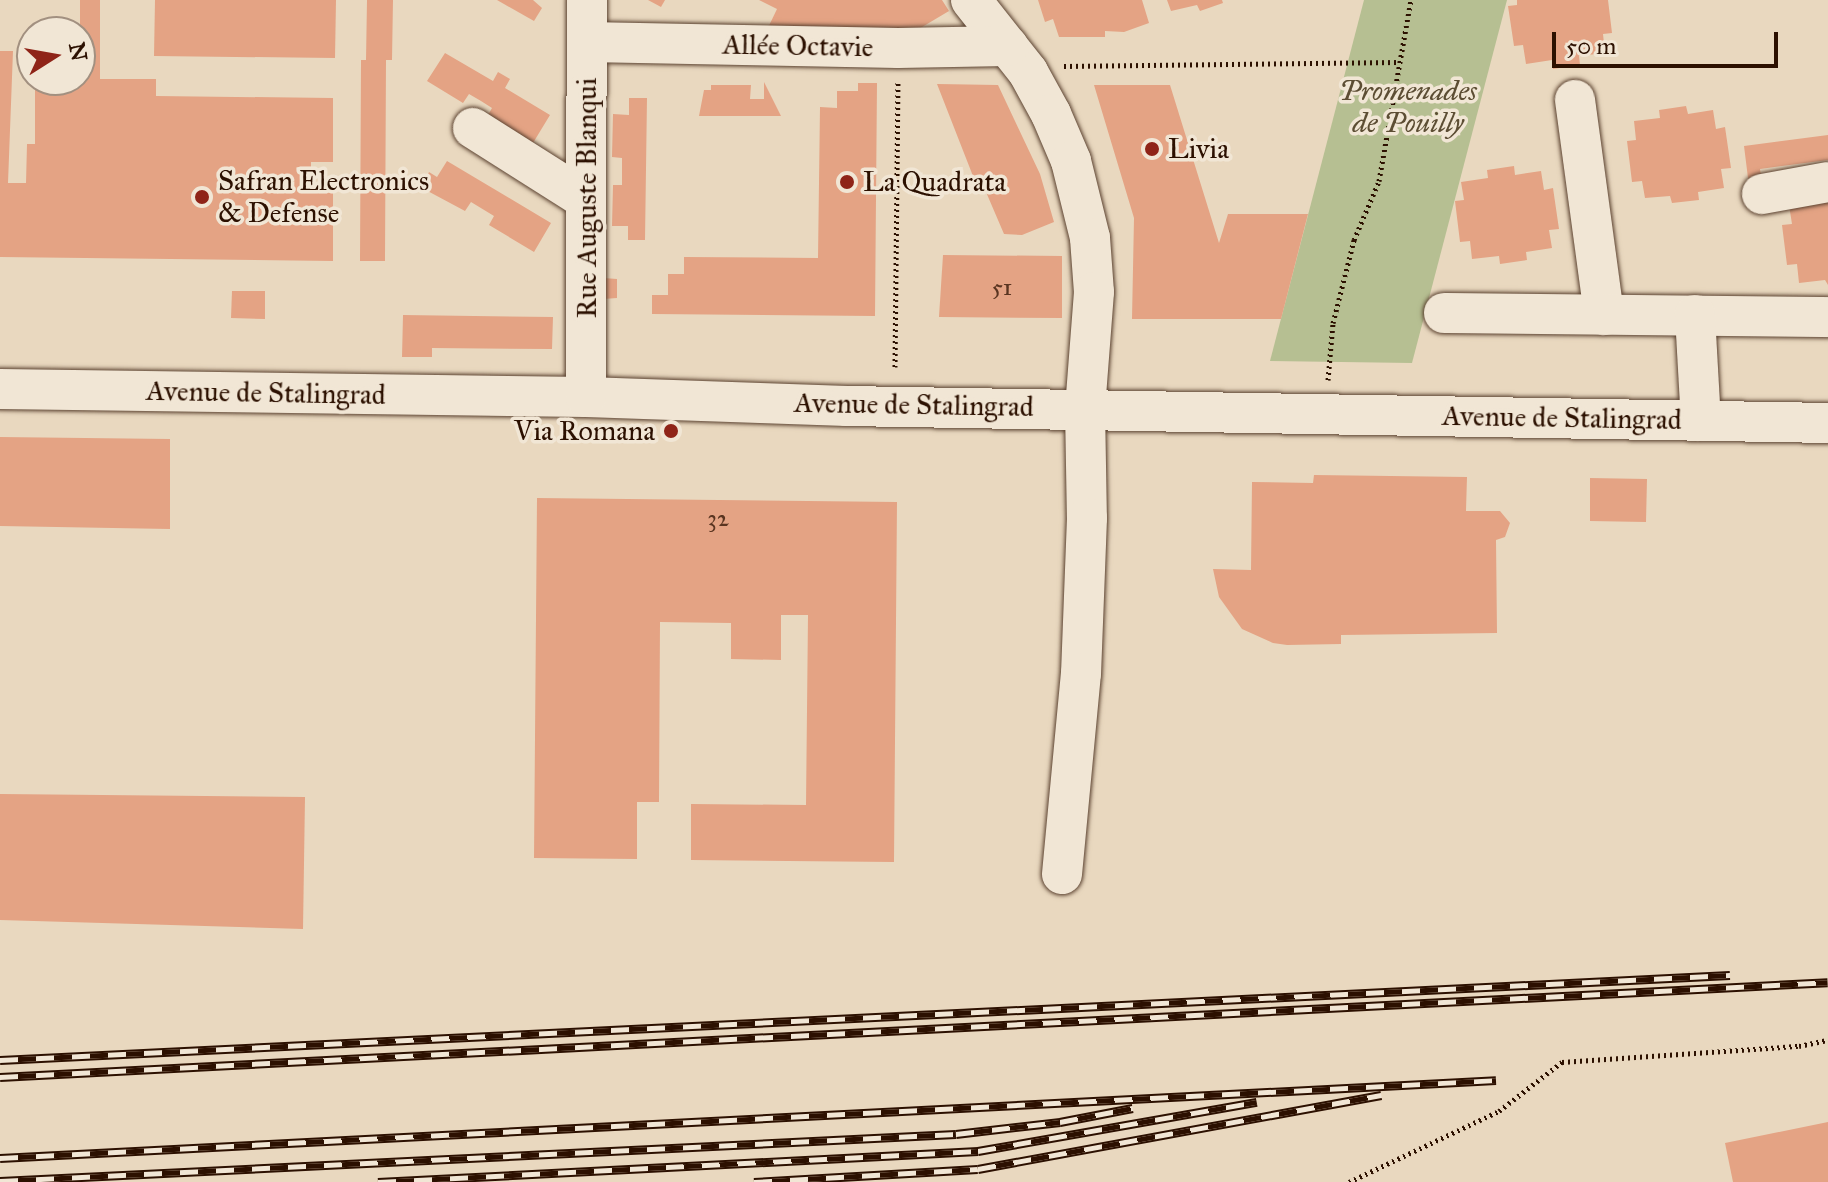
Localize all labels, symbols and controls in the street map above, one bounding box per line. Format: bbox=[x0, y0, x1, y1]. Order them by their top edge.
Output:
north arrow bbox=[16, 16, 96, 96]
scale bar bbox=[1556, 16, 1782, 66]
street label: Allée Octavie bbox=[722, 28, 874, 64]
text: 50 m bbox=[1566, 31, 1616, 61]
text: N bbox=[63, 40, 93, 63]
park label: Promenades de Pouilly bbox=[1339, 74, 1477, 140]
street label: Rue Auguste Blanqui bbox=[570, 78, 604, 318]
place label: Livia bbox=[1168, 132, 1229, 166]
marker: Livia bbox=[1143, 140, 1161, 158]
place label: Safran Electronics & Defense bbox=[218, 164, 429, 230]
place label: La Quadrata bbox=[863, 165, 1006, 199]
marker: La Quadrata bbox=[838, 173, 856, 191]
marker: Safran Electronics & Defense bbox=[193, 188, 211, 206]
house number: 51 bbox=[992, 274, 1012, 302]
street label: Avenue de Stalingrad bbox=[146, 374, 386, 412]
street label: Avenue de Stalingrad bbox=[794, 386, 1034, 424]
street label: Avenue de Stalingrad bbox=[1442, 399, 1682, 437]
place label: Via Romana bbox=[514, 414, 655, 448]
marker: Via Romana bbox=[662, 422, 680, 440]
house number: 32 bbox=[707, 505, 729, 533]

